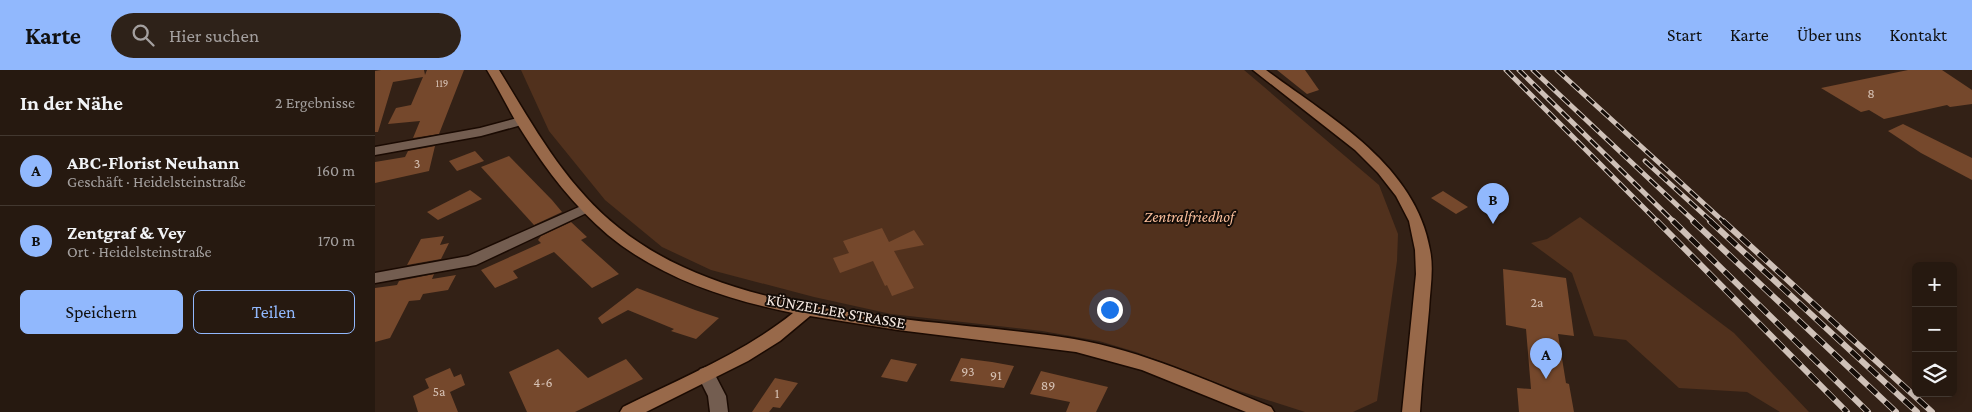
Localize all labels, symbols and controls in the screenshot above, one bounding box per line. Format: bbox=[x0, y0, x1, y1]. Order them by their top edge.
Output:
search box bbox=[111, 13, 461, 58]
icon: search bbox=[129, 21, 157, 49]
text: Karte bbox=[25, 22, 81, 49]
text: Hier suchen bbox=[169, 25, 259, 46]
text: Start bbox=[1667, 25, 1702, 45]
text: Karte bbox=[1730, 25, 1769, 45]
text: Über uns bbox=[1797, 25, 1862, 45]
text: Kontakt bbox=[1890, 25, 1947, 45]
house number: 119 bbox=[436, 77, 448, 89]
house number: 8 bbox=[1867, 85, 1875, 101]
text: In der Nähe bbox=[20, 91, 123, 115]
text: 2 Ergebnisse bbox=[275, 94, 355, 111]
text: ABC-Florist Neuhann bbox=[67, 152, 239, 173]
house number: 3 bbox=[414, 155, 420, 171]
text: A bbox=[31, 162, 41, 179]
text: 160 m bbox=[317, 162, 355, 179]
text: Geschäft · Heidelsteinstraße bbox=[67, 173, 246, 190]
pin: B bbox=[1477, 183, 1509, 224]
park label: Zentralfriedhof bbox=[1144, 208, 1237, 226]
text: Zentgraf & Vey bbox=[67, 222, 186, 243]
text: B bbox=[31, 232, 41, 249]
text: 170 m bbox=[318, 232, 355, 249]
text: Ort · Heidelsteinstraße bbox=[67, 243, 212, 260]
map controls bbox=[1912, 262, 1957, 397]
button: + bbox=[1912, 262, 1957, 307]
button: Speichern bbox=[20, 290, 183, 334]
button: Teilen bbox=[193, 290, 355, 334]
street label: KÜNZELLER STRASSE bbox=[765, 290, 907, 332]
house number: 2a bbox=[1530, 294, 1544, 310]
your location bbox=[1097, 297, 1123, 323]
button: − bbox=[1912, 307, 1957, 352]
pin: A bbox=[1530, 338, 1562, 379]
button: layers bbox=[1912, 352, 1957, 397]
house number: 93 bbox=[961, 363, 975, 379]
house number: 91 bbox=[990, 367, 1002, 383]
house number: 4-6 bbox=[533, 374, 553, 390]
house number: 89 bbox=[1041, 377, 1055, 393]
house number: 5a bbox=[432, 383, 446, 399]
house number: 1 bbox=[775, 385, 780, 401]

